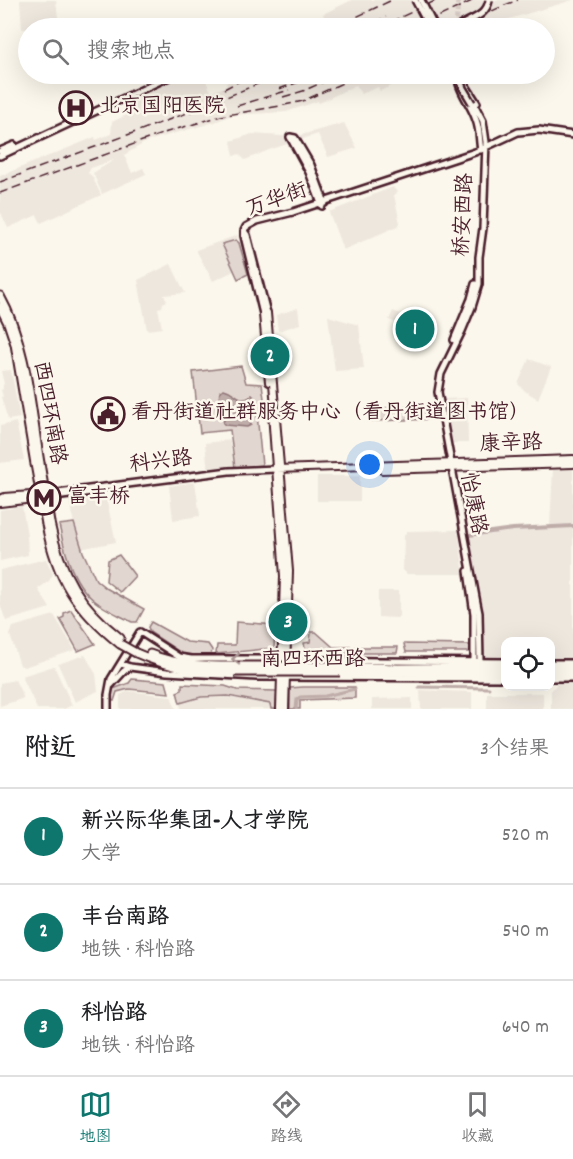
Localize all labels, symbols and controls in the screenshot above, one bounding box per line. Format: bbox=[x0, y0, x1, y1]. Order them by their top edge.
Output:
search box bbox=[18, 18, 555, 84]
icon: search bbox=[39, 35, 72, 68]
text: 搜索地点 bbox=[87, 37, 175, 68]
hospital icon: 北京国阳医院 bbox=[58, 90, 94, 126]
place label: 北京国阳医院 bbox=[99, 93, 225, 123]
street label: 桥安西路 bbox=[448, 172, 482, 258]
street label: 万华街 bbox=[242, 177, 312, 225]
pin: 1 bbox=[396, 306, 434, 352]
pin: 2 bbox=[250, 334, 290, 378]
street label: 西四环南路 bbox=[24, 359, 72, 467]
public building icon: 看丹街道社群服务中心（看丹街道图书馆） bbox=[90, 396, 126, 432]
place label: 看丹街道社群服务中心（看丹街道图书馆） bbox=[131, 399, 530, 429]
street label: 康辛路 bbox=[479, 429, 543, 461]
street label: 科兴路 bbox=[128, 444, 194, 482]
your location bbox=[355, 450, 384, 479]
street label: 怡康路 bbox=[451, 470, 493, 538]
metro station icon: 富丰桥 bbox=[26, 480, 62, 516]
place label: 富丰桥 bbox=[67, 483, 130, 513]
pin: 3 bbox=[268, 600, 308, 644]
map controls bbox=[501, 637, 555, 691]
button: locate bbox=[501, 637, 555, 691]
street label: 南四环西路 bbox=[261, 646, 366, 676]
one-way arrow bbox=[232, 653, 241, 665]
text: 附近 bbox=[24, 731, 76, 768]
text: 3个结果 bbox=[480, 736, 549, 764]
text: 新兴际华集团-人才学院 bbox=[81, 807, 309, 838]
text: 1 bbox=[41, 822, 46, 850]
text: 520 m bbox=[502, 822, 549, 850]
text: 大学 bbox=[81, 841, 121, 869]
text: 丰台南路 bbox=[81, 903, 169, 934]
text: 2 bbox=[39, 918, 48, 946]
text: 540 m bbox=[502, 918, 549, 946]
text: 地铁 · 科怡路 bbox=[81, 937, 195, 965]
text: 科怡路 bbox=[81, 999, 147, 1030]
text: 3 bbox=[39, 1014, 48, 1042]
text: 640 m bbox=[502, 1014, 549, 1042]
text: 地铁 · 科怡路 bbox=[81, 1033, 195, 1061]
tab: 地图 bbox=[79, 1088, 112, 1149]
tab: 路线 bbox=[270, 1088, 303, 1149]
tab: 收藏 bbox=[461, 1088, 494, 1149]

